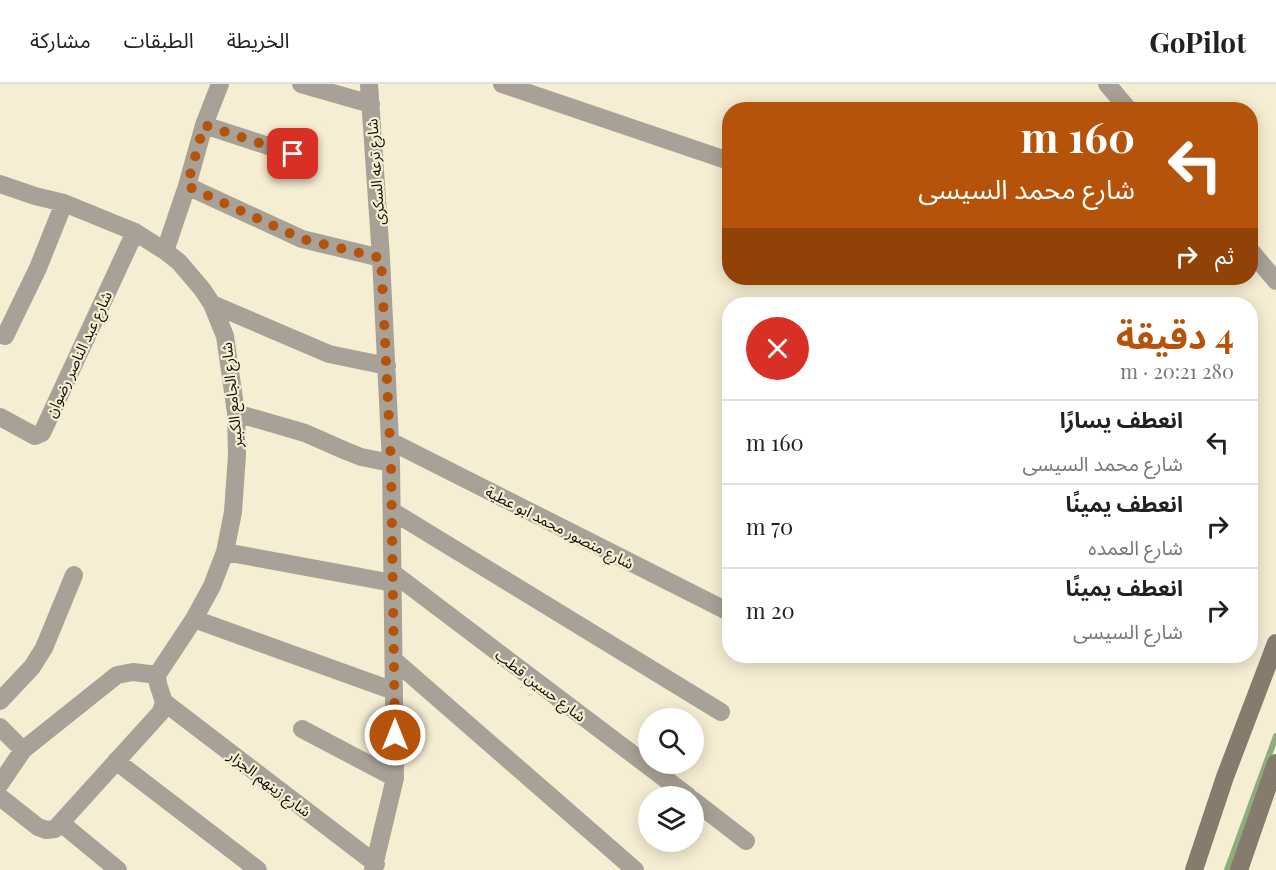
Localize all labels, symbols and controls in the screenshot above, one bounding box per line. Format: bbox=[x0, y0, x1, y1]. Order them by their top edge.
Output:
text: GoPilot bbox=[1149, 23, 1246, 60]
text: مشاركة bbox=[30, 25, 91, 53]
text: الطبقات bbox=[124, 25, 194, 53]
text: الخريطة bbox=[227, 25, 290, 53]
text: 160 m bbox=[1020, 108, 1135, 164]
street label: شارع ترعه السكرى bbox=[361, 118, 392, 226]
icon: left bbox=[1156, 126, 1234, 204]
pin bbox=[267, 128, 318, 179]
icon: arrive bbox=[276, 137, 309, 170]
text: شارع محمد السيسى bbox=[918, 170, 1135, 206]
icon: right bbox=[1170, 240, 1203, 273]
text: ثم bbox=[1215, 240, 1234, 270]
street label: شارع عبد الناصر رضوان bbox=[40, 287, 119, 422]
text: 4 دقيقة bbox=[1116, 310, 1234, 358]
button: close bbox=[746, 317, 809, 380]
street label: شارع الجامع الكبير bbox=[216, 341, 250, 450]
text: 280 m · 20:21 bbox=[1120, 357, 1234, 384]
text: انعطف يسارًا bbox=[1060, 404, 1183, 434]
icon: left bbox=[1201, 426, 1234, 459]
text: 160 m bbox=[746, 427, 804, 457]
text: شارع محمد السيسى bbox=[1022, 449, 1183, 476]
street label: شارع منصور محمد ابو عطية bbox=[481, 481, 638, 576]
text: انعطف يمينًا bbox=[1065, 488, 1183, 518]
icon: right bbox=[1201, 510, 1234, 543]
text: 70 m bbox=[746, 511, 793, 541]
text: شارع العمده bbox=[1088, 533, 1183, 560]
text: انعطف يمينًا bbox=[1065, 572, 1183, 602]
icon: right bbox=[1201, 594, 1234, 627]
text: 20 m bbox=[746, 595, 795, 625]
text: شارع السيسى bbox=[1073, 617, 1183, 644]
street label: شارع حسين قطب bbox=[490, 644, 591, 728]
position arrow bbox=[363, 703, 427, 767]
map controls bbox=[638, 708, 704, 852]
button: search bbox=[638, 708, 704, 774]
street label: شارع زينهم الجزار bbox=[222, 745, 316, 823]
button: layers bbox=[638, 786, 704, 852]

